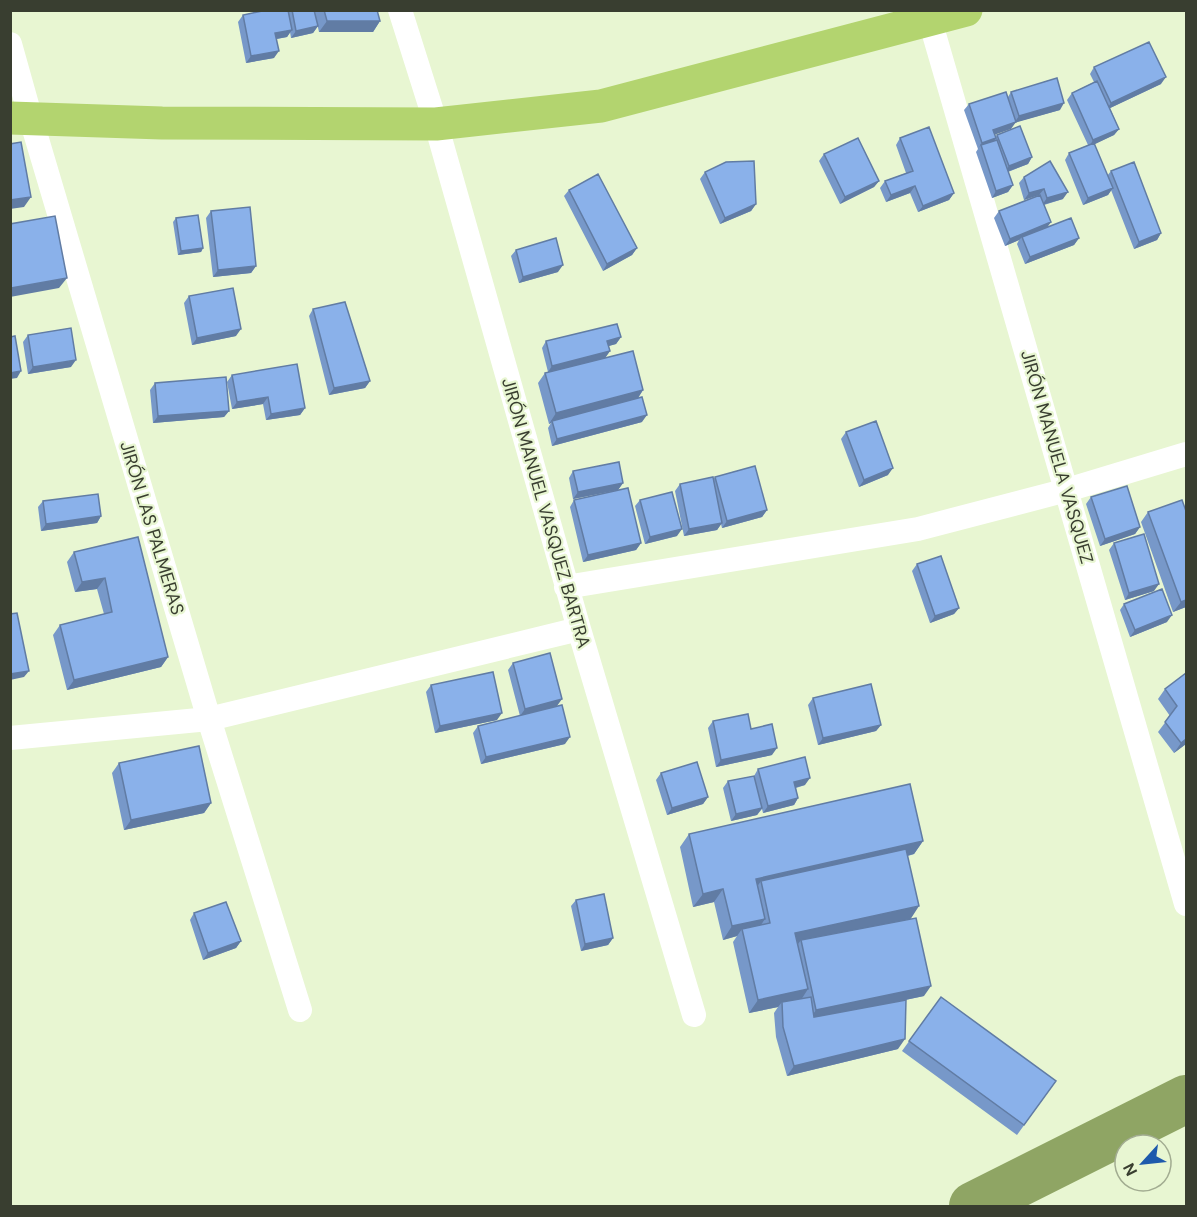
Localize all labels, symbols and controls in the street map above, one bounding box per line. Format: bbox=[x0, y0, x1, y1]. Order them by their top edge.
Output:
street label: JIRÓN MANUELA VASQUEZ bbox=[1015, 347, 1099, 567]
street label: JIRÓN MANUEL VASQUEZ BARTRA bbox=[496, 375, 596, 651]
street label: JIRÓN LAS PALMERAS bbox=[114, 438, 190, 618]
north arrow bbox=[1113, 1133, 1173, 1193]
text: N bbox=[1118, 1160, 1142, 1180]

